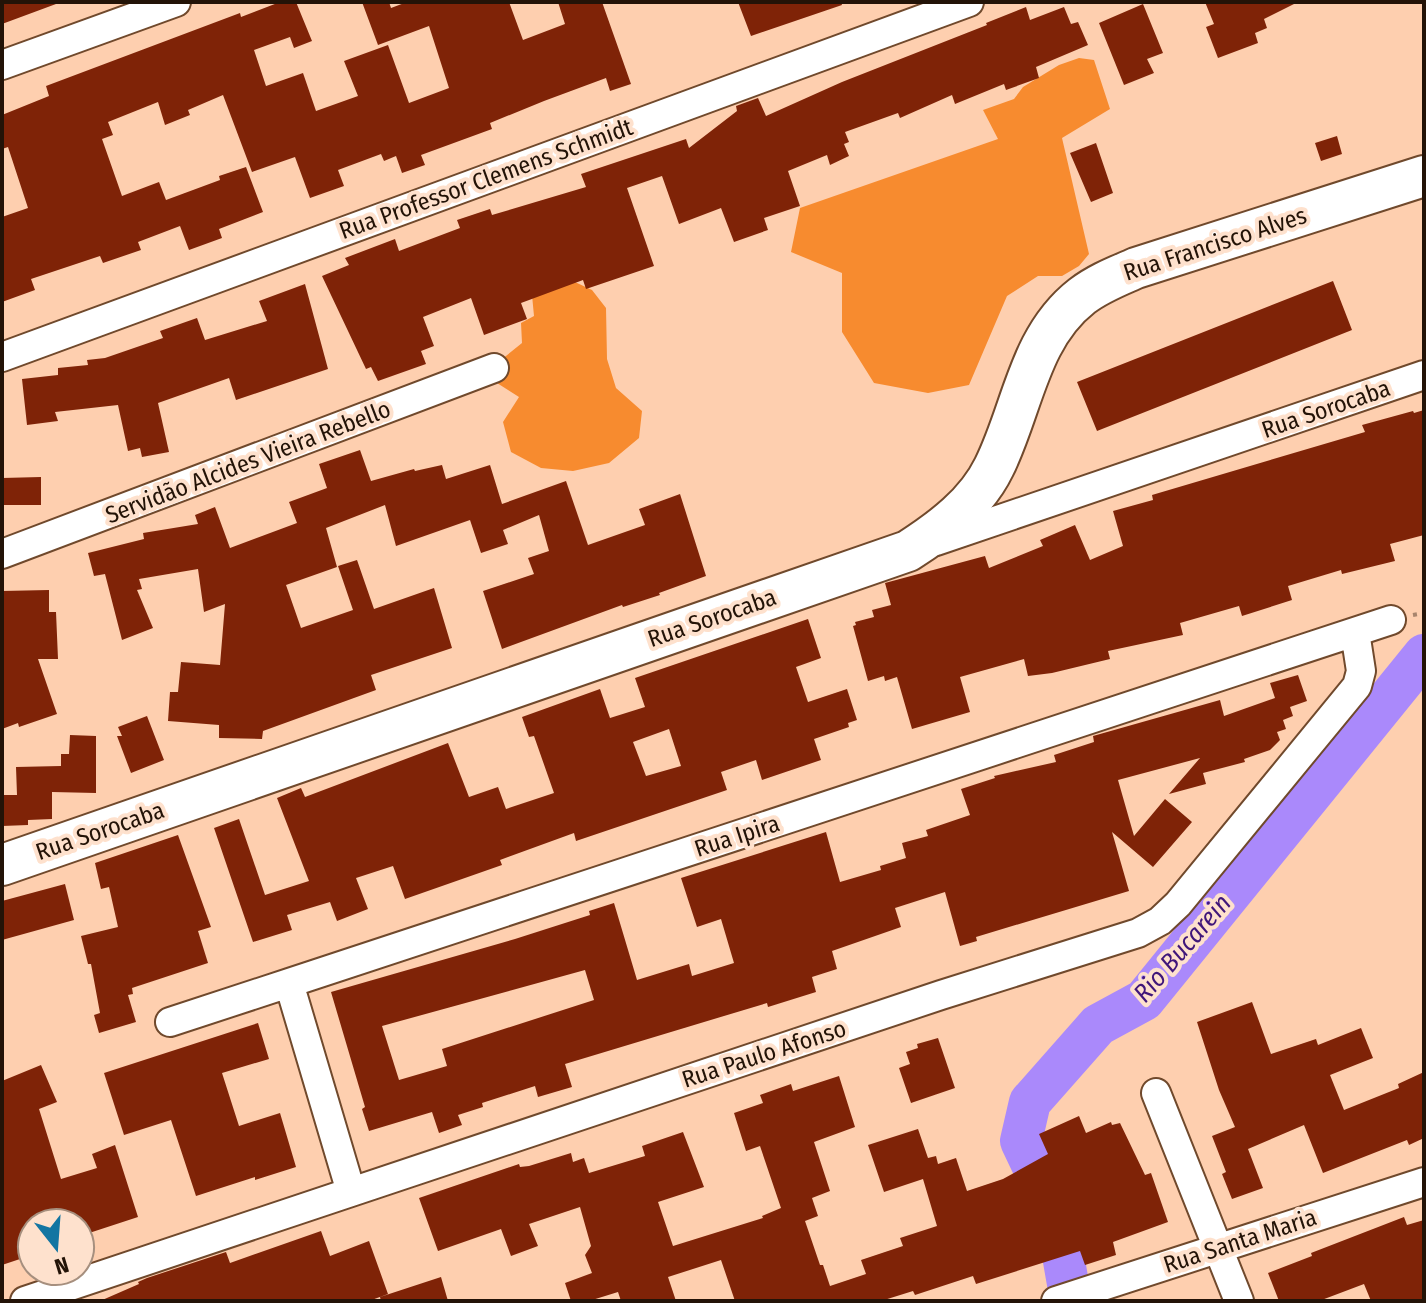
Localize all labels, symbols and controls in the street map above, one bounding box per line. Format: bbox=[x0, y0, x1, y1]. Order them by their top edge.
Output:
street label: Rua Professor Clemens Schmidt bbox=[335, 113, 637, 245]
street label: Rua Francisco Alves bbox=[1120, 201, 1310, 287]
street label: Rua Sorocaba bbox=[1258, 374, 1394, 444]
street label: Servidão Alcides Vieira Rebello bbox=[101, 395, 395, 529]
street label: Rua Sorocaba bbox=[644, 583, 780, 653]
street label: Rua Sorocaba bbox=[32, 796, 168, 866]
street label: Rua Ipira bbox=[691, 809, 783, 863]
water label: Rio Bucarein bbox=[1127, 888, 1238, 1009]
street label: Rua Paulo Afonso bbox=[678, 1014, 850, 1094]
street label: Rua Santa Maria bbox=[1160, 1203, 1320, 1279]
north arrow bbox=[16, 1207, 96, 1287]
text: N bbox=[51, 1251, 72, 1280]

